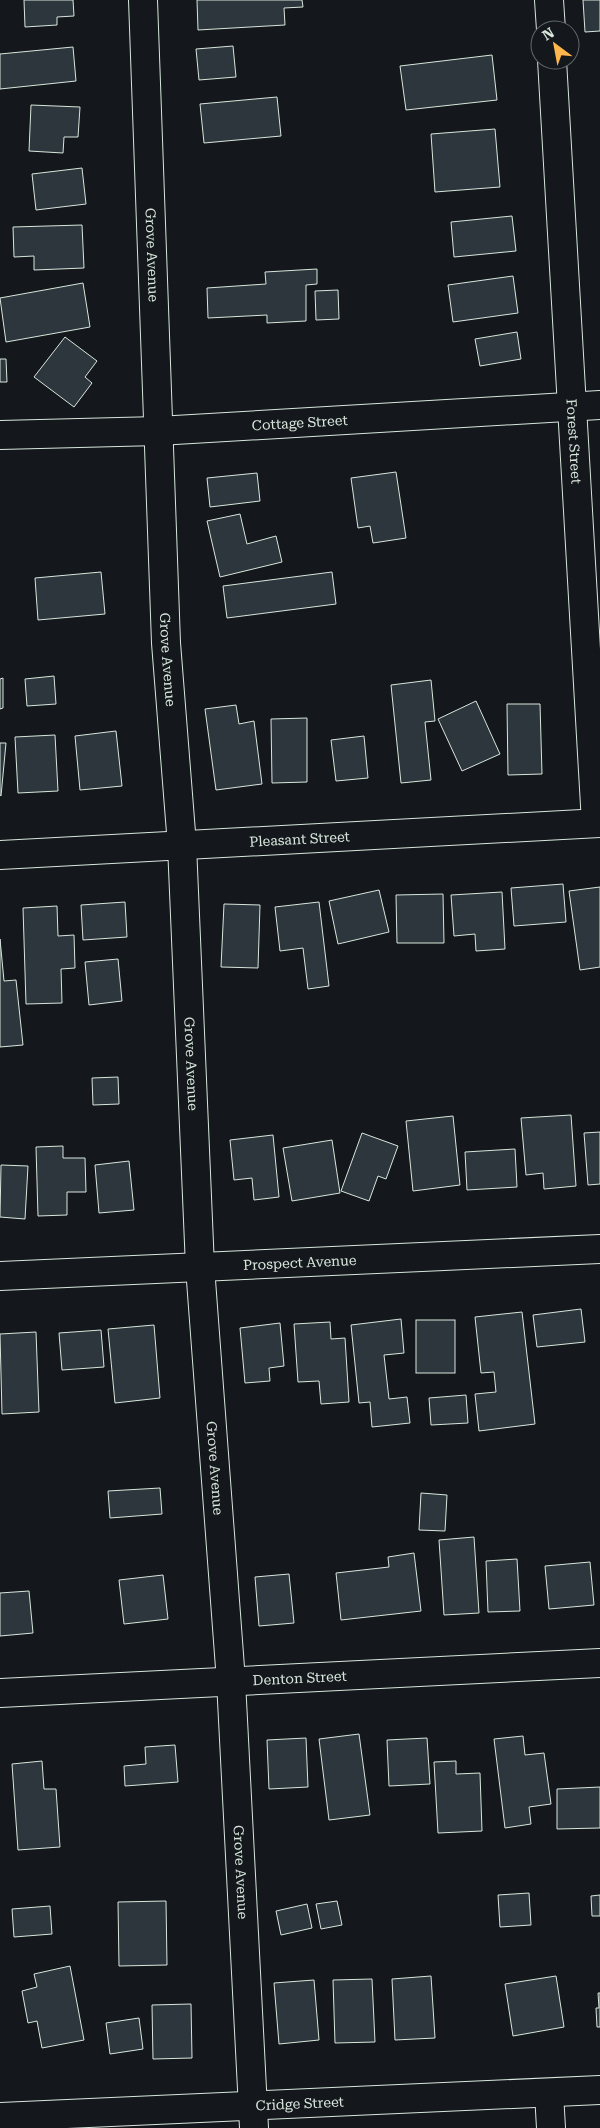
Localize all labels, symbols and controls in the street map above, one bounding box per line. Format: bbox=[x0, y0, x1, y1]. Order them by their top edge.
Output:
north arrow bbox=[530, 20, 580, 70]
text: N bbox=[539, 24, 557, 44]
street label: Grove Avenue bbox=[142, 207, 162, 303]
street label: Forest Street bbox=[564, 398, 584, 484]
street label: Cottage Street bbox=[251, 412, 348, 433]
street label: Grove Avenue bbox=[157, 612, 179, 707]
street label: Pleasant Street bbox=[249, 828, 350, 850]
street label: Grove Avenue bbox=[181, 1016, 201, 1111]
street label: Prospect Avenue bbox=[243, 1252, 357, 1273]
street label: Grove Avenue bbox=[204, 1420, 227, 1516]
street label: Denton Street bbox=[252, 1668, 347, 1688]
street label: Grove Avenue bbox=[230, 1825, 251, 1920]
street label: Cridge Street bbox=[255, 2094, 344, 2113]

